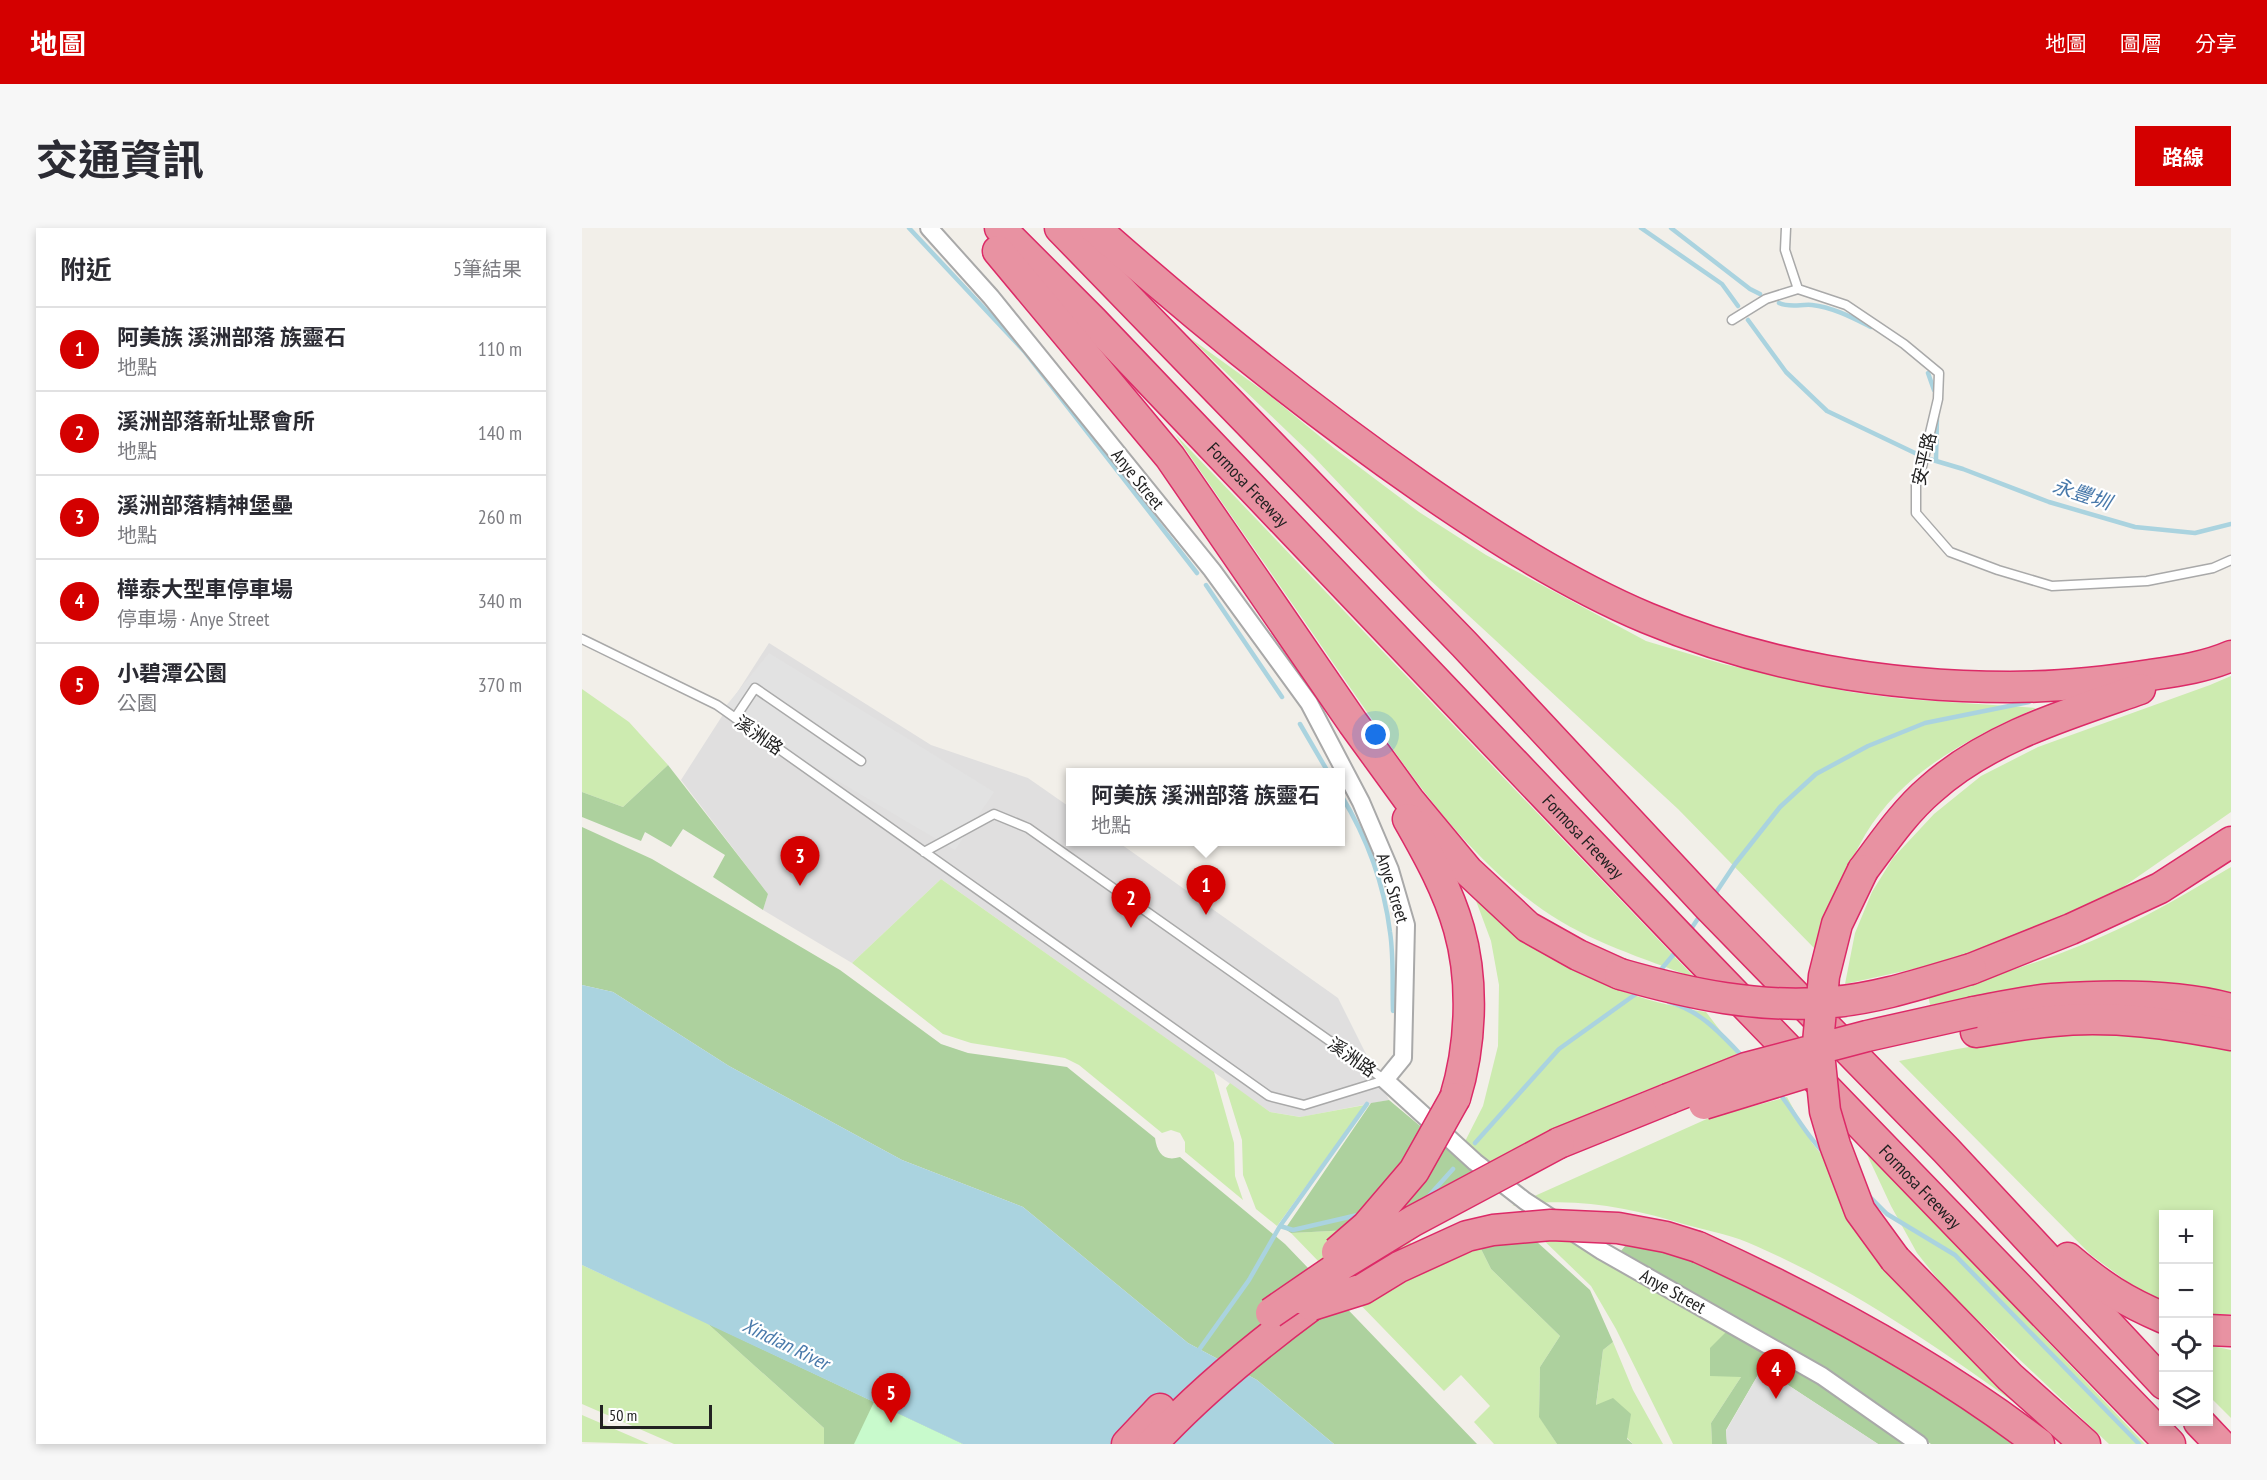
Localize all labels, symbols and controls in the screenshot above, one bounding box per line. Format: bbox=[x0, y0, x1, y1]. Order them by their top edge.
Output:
text: 地圖 bbox=[30, 25, 86, 62]
text: 地圖 bbox=[2045, 30, 2087, 57]
text: 圖層 bbox=[2120, 30, 2162, 57]
text: 分享 bbox=[2195, 30, 2237, 57]
button: 路線 bbox=[2135, 126, 2231, 186]
text: 交通資訊 bbox=[36, 132, 204, 187]
text: 附近 bbox=[60, 253, 112, 286]
text: 5筆結果 bbox=[453, 256, 522, 282]
text: 阿美族 溪洲部落 族靈石 bbox=[117, 323, 346, 351]
text: 1 bbox=[75, 336, 84, 362]
text: 110 m bbox=[478, 336, 522, 362]
text: 地點 bbox=[117, 354, 157, 380]
text: 溪洲部落新址聚會所 bbox=[117, 407, 315, 435]
text: 2 bbox=[75, 420, 84, 446]
text: 140 m bbox=[478, 420, 522, 446]
street label: 安平路 bbox=[1907, 430, 1941, 488]
street label: Formosa Freeway bbox=[1203, 437, 1294, 532]
text: 地點 bbox=[117, 438, 157, 464]
street label: Anye Street bbox=[1107, 444, 1170, 514]
water label: 永豐圳 bbox=[2049, 472, 2117, 517]
text: 溪洲部落精神堡壘 bbox=[117, 491, 293, 519]
text: 3 bbox=[75, 504, 84, 530]
text: 260 m bbox=[478, 504, 522, 530]
text: 地點 bbox=[117, 522, 157, 548]
text: 樺泰大型車停車場 bbox=[117, 575, 293, 603]
text: 4 bbox=[75, 588, 84, 614]
text: 340 m bbox=[478, 588, 522, 614]
text: 停車場 · Anye Street bbox=[117, 606, 269, 632]
text: 小碧潭公園 bbox=[117, 659, 227, 687]
text: 5 bbox=[75, 672, 84, 698]
text: 370 m bbox=[478, 672, 522, 698]
text: 公園 bbox=[117, 690, 157, 716]
street label: 溪洲路 bbox=[730, 710, 788, 760]
your location bbox=[1361, 720, 1390, 749]
popup bbox=[1066, 768, 1345, 846]
text: 阿美族 溪洲部落 族靈石 bbox=[1091, 781, 1320, 809]
street label: Formosa Freeway bbox=[1538, 789, 1630, 884]
text: 地點 bbox=[1091, 812, 1131, 838]
pin: 3 bbox=[780, 836, 820, 886]
street label: Anye Street bbox=[1372, 850, 1414, 926]
pin: 1 bbox=[1186, 866, 1226, 915]
pin: 2 bbox=[1112, 878, 1150, 928]
street label: 溪洲路 bbox=[1323, 1032, 1381, 1082]
street label: Formosa Freeway bbox=[1875, 1139, 1967, 1233]
map controls bbox=[2159, 1210, 2213, 1426]
button: + bbox=[2159, 1210, 2213, 1264]
street label: Anye Street bbox=[1636, 1264, 1710, 1318]
button: − bbox=[2159, 1264, 2213, 1318]
water label: Xindian River bbox=[739, 1312, 836, 1377]
button: locate bbox=[2159, 1318, 2213, 1372]
pin: 4 bbox=[1756, 1350, 1796, 1399]
button: layers bbox=[2159, 1372, 2213, 1426]
pin: 5 bbox=[872, 1374, 910, 1423]
scale bar bbox=[600, 1402, 712, 1430]
text: 50 m bbox=[609, 1405, 637, 1425]

